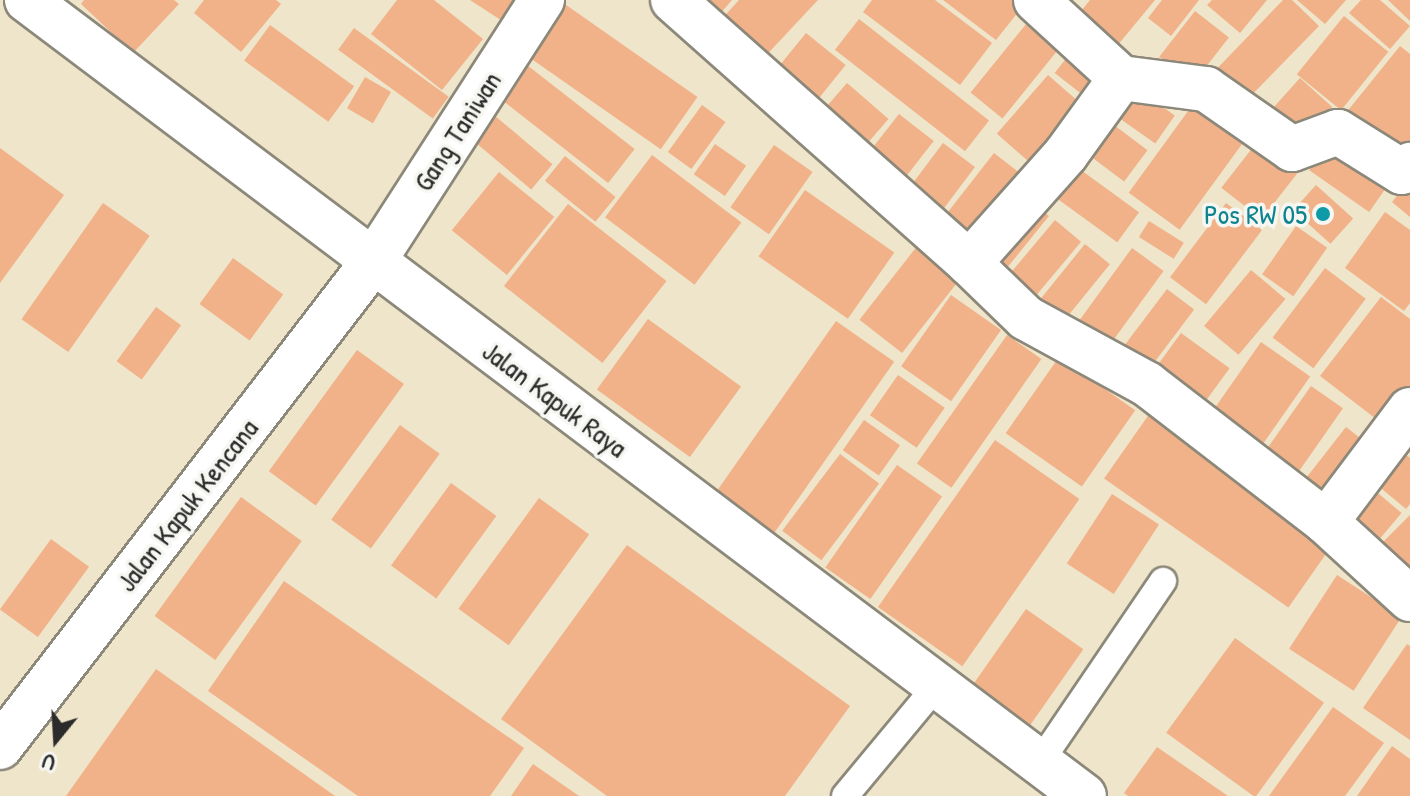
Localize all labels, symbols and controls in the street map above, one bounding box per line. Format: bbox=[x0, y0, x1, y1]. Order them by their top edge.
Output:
street label: Gang Taniwan bbox=[406, 65, 508, 197]
place label: Pos RW 05 bbox=[1204, 197, 1307, 231]
marker: Pos RW 05 bbox=[1314, 205, 1332, 223]
street label: Jalan Kapuk Raya bbox=[476, 334, 634, 464]
street label: Jalan Kapuk Kencana bbox=[109, 412, 265, 598]
north arrow bbox=[16, 700, 96, 780]
text: U bbox=[38, 747, 59, 779]

